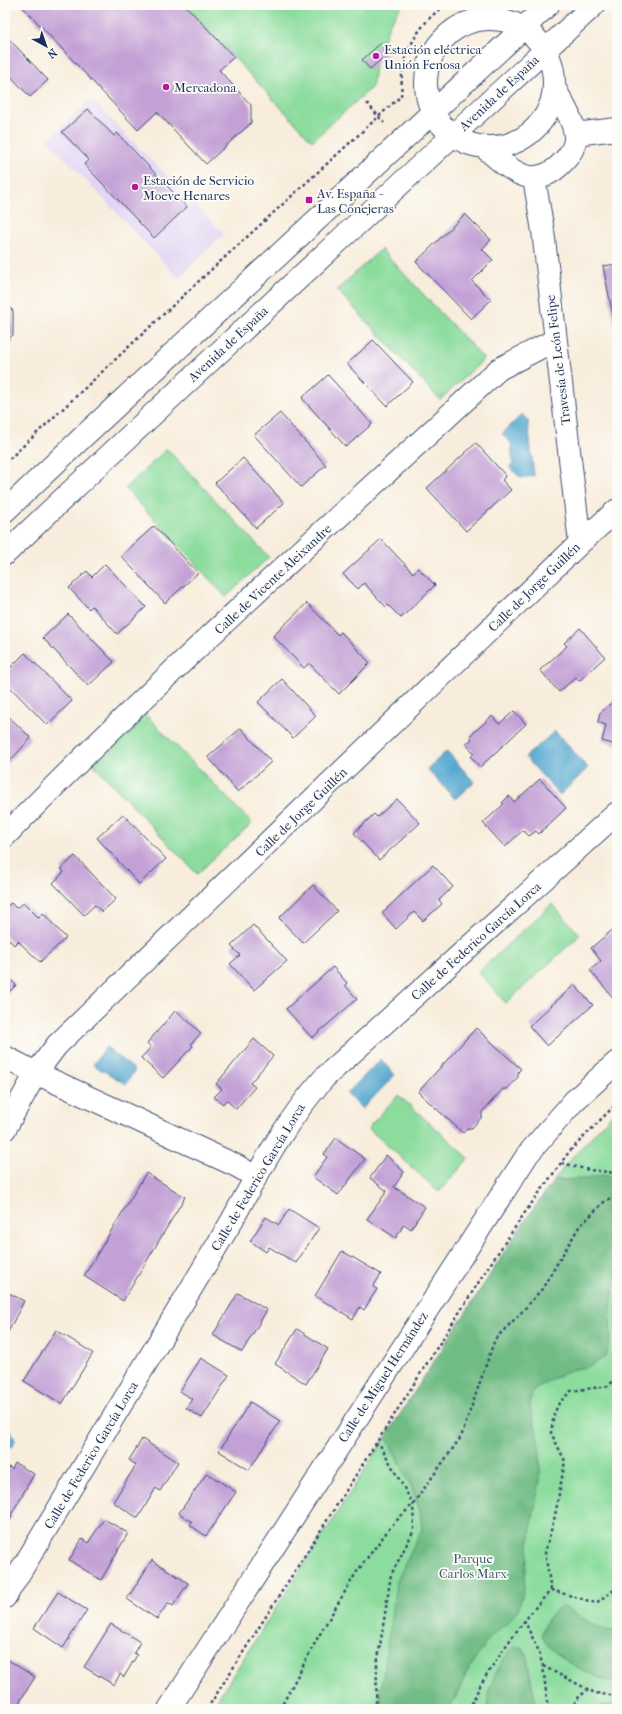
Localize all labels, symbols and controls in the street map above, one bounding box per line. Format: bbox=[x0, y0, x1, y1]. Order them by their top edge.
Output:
north arrow bbox=[26, 26, 66, 66]
place label: Estación eléctrica Unión Fenosa bbox=[384, 42, 482, 72]
text: N bbox=[44, 46, 59, 61]
marker: Estación eléctrica Unión Fenosa bbox=[371, 51, 381, 61]
street label: Avenida de España bbox=[455, 51, 543, 135]
place label: Mercadona bbox=[174, 80, 238, 95]
marker: Mercadona bbox=[161, 82, 171, 92]
place label: Estación de Servicio Moeve Henares bbox=[143, 173, 254, 203]
marker: Estación de Servicio Moeve Henares bbox=[130, 182, 140, 192]
place label: Av. España - Las Conejeras bbox=[316, 186, 394, 216]
marker: Av. España - Las Conejeras bbox=[304, 195, 314, 205]
street label: Travesía de León Felipe bbox=[543, 294, 573, 426]
street label: Avenida de España bbox=[184, 302, 272, 386]
street label: Calle de Vicente Aleixandre bbox=[211, 520, 335, 637]
street label: Calle de Jorge Guillén bbox=[485, 539, 583, 635]
street label: Calle de Jorge Guillén bbox=[252, 764, 350, 860]
street label: Calle de Federico García Lorca bbox=[408, 878, 545, 1003]
street label: Calle de Federico García Lorca bbox=[208, 1100, 309, 1253]
street label: Calle de Miguel Hernández bbox=[335, 1309, 431, 1445]
street label: Calle de Federico García Lorca bbox=[41, 1378, 142, 1531]
park label: Parque Carlos Marx bbox=[439, 1551, 507, 1581]

